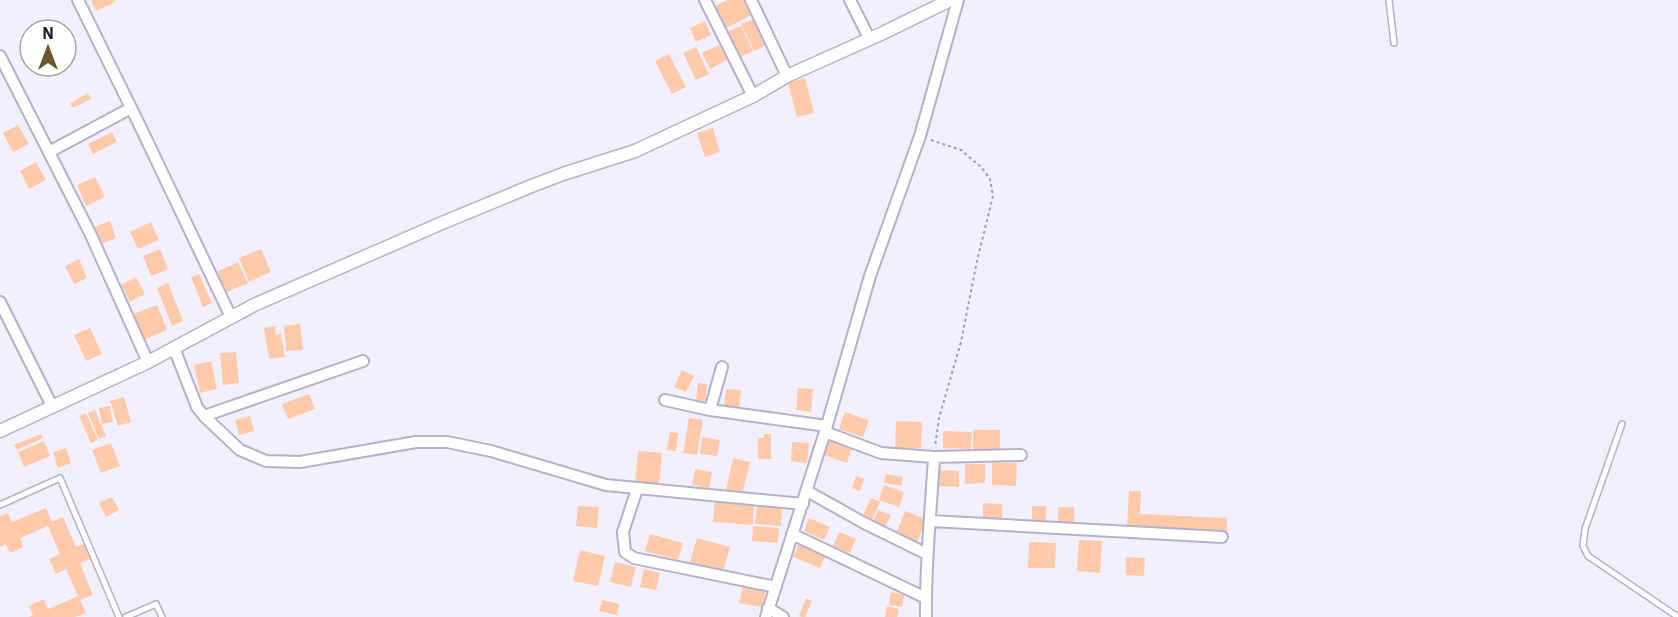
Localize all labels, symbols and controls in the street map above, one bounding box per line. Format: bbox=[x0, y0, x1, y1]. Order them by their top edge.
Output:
north arrow bbox=[18, 18, 78, 78]
text: N bbox=[42, 23, 54, 43]

